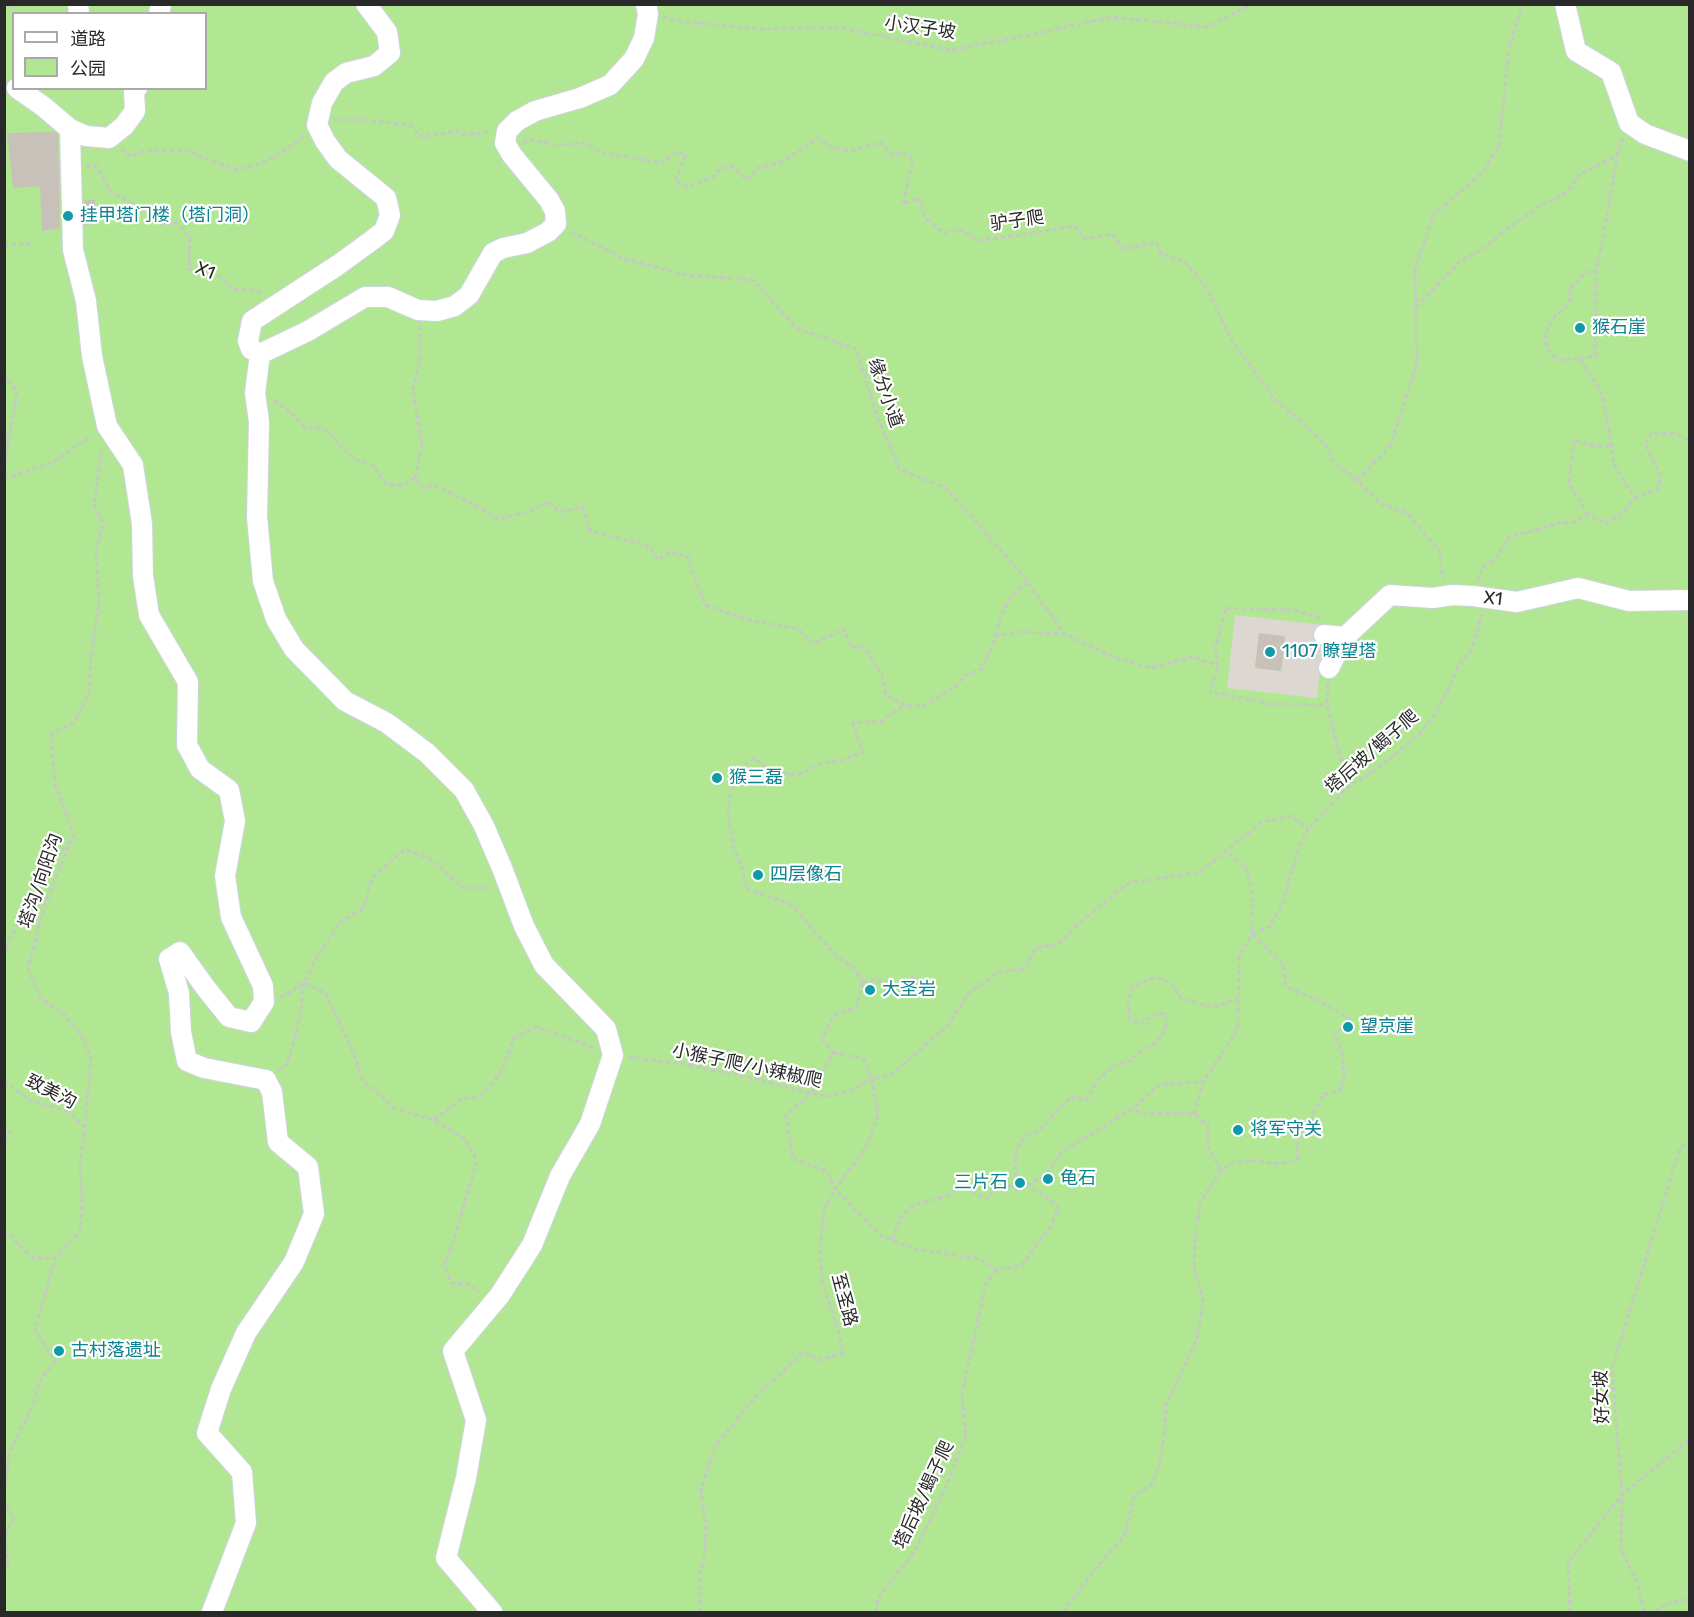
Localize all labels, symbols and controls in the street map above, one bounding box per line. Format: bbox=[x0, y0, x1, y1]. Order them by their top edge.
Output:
legend bbox=[12, 12, 207, 90]
street label: 小汉子坡 bbox=[883, 12, 957, 44]
text: 道路 bbox=[70, 28, 106, 50]
text: 公园 bbox=[70, 58, 106, 80]
place label: 挂甲塔门楼（塔门洞） bbox=[80, 205, 260, 227]
street label: 驴子爬 bbox=[989, 207, 1045, 235]
marker: 挂甲塔门楼（塔门洞） bbox=[61, 209, 75, 223]
street label: X1 bbox=[192, 257, 218, 285]
place label: 猴石崖 bbox=[1592, 317, 1646, 339]
marker: 猴石崖 bbox=[1573, 321, 1587, 335]
street label: 缘分小道 bbox=[863, 355, 907, 431]
street label: X1 bbox=[1482, 587, 1504, 611]
place label: 1107 瞭望塔 bbox=[1282, 641, 1376, 663]
marker: 1107 瞭望塔 bbox=[1263, 645, 1277, 659]
street label: 塔后坡/蝎子爬 bbox=[1321, 706, 1423, 798]
place label: 猴三磊 bbox=[729, 767, 783, 789]
marker: 猴三磊 bbox=[710, 771, 724, 785]
street label: 塔沟/向阳沟 bbox=[15, 831, 67, 931]
place label: 四层像石 bbox=[770, 864, 842, 886]
marker: 四层像石 bbox=[751, 868, 765, 882]
place label: 大圣岩 bbox=[882, 979, 936, 1001]
marker: 大圣岩 bbox=[863, 983, 877, 997]
place label: 望京崖 bbox=[1360, 1016, 1414, 1038]
marker: 望京崖 bbox=[1341, 1020, 1355, 1034]
street label: 小猴子爬/小辣椒爬 bbox=[670, 1040, 824, 1092]
street label: 致美沟 bbox=[22, 1070, 80, 1114]
place label: 将军守关 bbox=[1250, 1119, 1322, 1141]
marker: 将军守关 bbox=[1231, 1123, 1245, 1137]
place label: 龟石 bbox=[1060, 1168, 1096, 1190]
place label: 三片石 bbox=[954, 1172, 1008, 1194]
marker: 龟石 bbox=[1041, 1172, 1055, 1186]
marker: 三片石 bbox=[1013, 1176, 1027, 1190]
street label: 至圣路 bbox=[827, 1271, 861, 1329]
place label: 古村落遗址 bbox=[71, 1340, 161, 1362]
marker: 古村落遗址 bbox=[52, 1344, 66, 1358]
street label: 好女坡 bbox=[1590, 1370, 1614, 1424]
street label: 塔后坡/蝎子爬 bbox=[890, 1438, 958, 1552]

